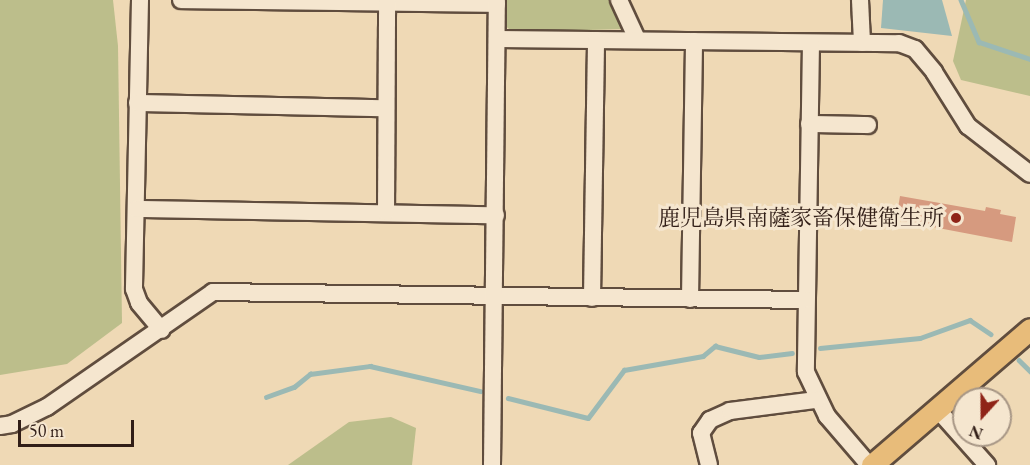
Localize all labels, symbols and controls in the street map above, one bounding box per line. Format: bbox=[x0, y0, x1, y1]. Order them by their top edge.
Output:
place label: 鹿児島県南薩家畜保健衛生所 bbox=[658, 205, 944, 231]
marker: 鹿児島県南薩家畜保健衛生所 bbox=[949, 211, 963, 225]
north arrow bbox=[952, 387, 1012, 447]
scale bar bbox=[21, 408, 136, 446]
text: 50 m bbox=[29, 419, 64, 442]
text: N bbox=[966, 420, 986, 445]

